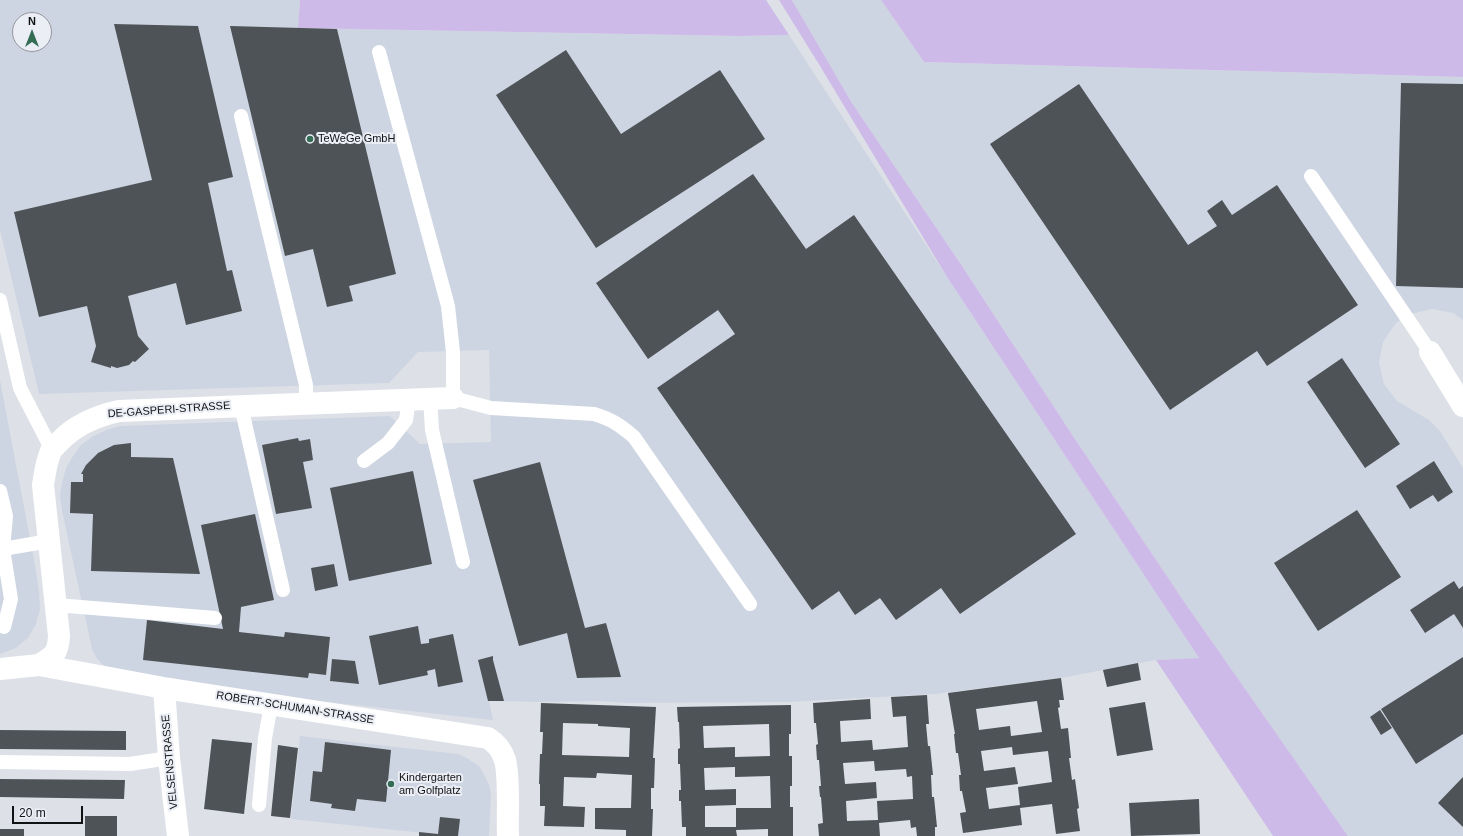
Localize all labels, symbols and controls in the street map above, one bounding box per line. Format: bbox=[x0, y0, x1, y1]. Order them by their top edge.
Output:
north arrow bbox=[12, 12, 52, 52]
text: N bbox=[28, 15, 36, 27]
place label: TeWeGe GmbH bbox=[318, 132, 395, 146]
marker: TeWeGe GmbH bbox=[305, 134, 315, 144]
street label: DE-GASPERI-STRASSE bbox=[107, 399, 231, 421]
street label: ROBERT-SCHUMAN-STRASSE bbox=[215, 689, 375, 727]
street label: VELSENSTRASSE bbox=[159, 714, 181, 810]
place label: Kindergarten am Golfplatz bbox=[399, 771, 462, 797]
marker: Kindergarten am Golfplatz bbox=[386, 779, 396, 789]
scale bar bbox=[14, 798, 85, 824]
text: 20 m bbox=[19, 806, 46, 820]

